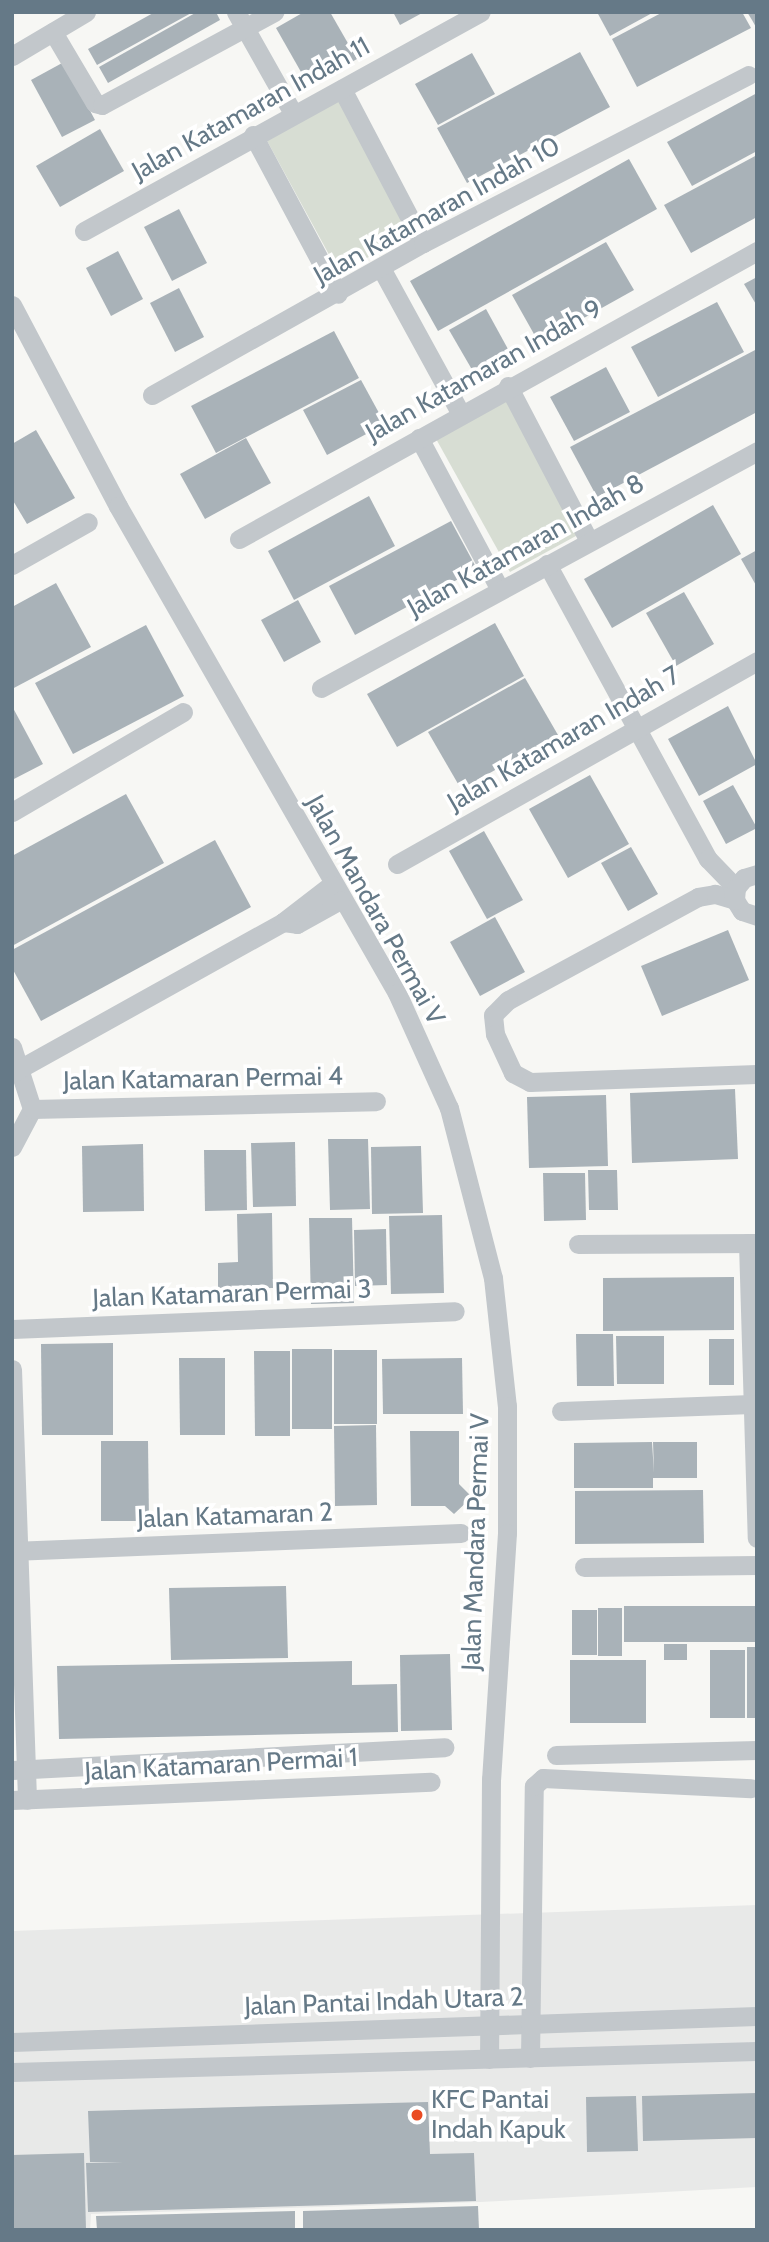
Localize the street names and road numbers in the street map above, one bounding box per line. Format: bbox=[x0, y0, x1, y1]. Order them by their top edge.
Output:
street label: Jalan Katamaran Indah 11 bbox=[127, 31, 375, 187]
street label: Jalan Katamaran Indah 10 bbox=[308, 130, 566, 292]
street label: Jalan Katamaran Indah 9 bbox=[361, 293, 607, 449]
street label: Jalan Katamaran Indah 8 bbox=[402, 468, 650, 624]
street label: Jalan Katamaran Indah 7 bbox=[442, 660, 686, 818]
street label: Jalan Mandara Permai V bbox=[299, 790, 451, 1030]
street label: Jalan Katamaran Permai 4 bbox=[63, 1061, 343, 1097]
street label: Jalan Katamaran Permai 3 bbox=[92, 1274, 372, 1314]
street label: Jalan Mandara Permai V bbox=[456, 1413, 496, 1671]
street label: Jalan Katamaran 2 bbox=[137, 1497, 333, 1535]
street label: Jalan Katamaran Permai 1 bbox=[84, 1742, 358, 1788]
street label: Jalan Pantai Indah Utara 2 bbox=[244, 1982, 524, 2022]

